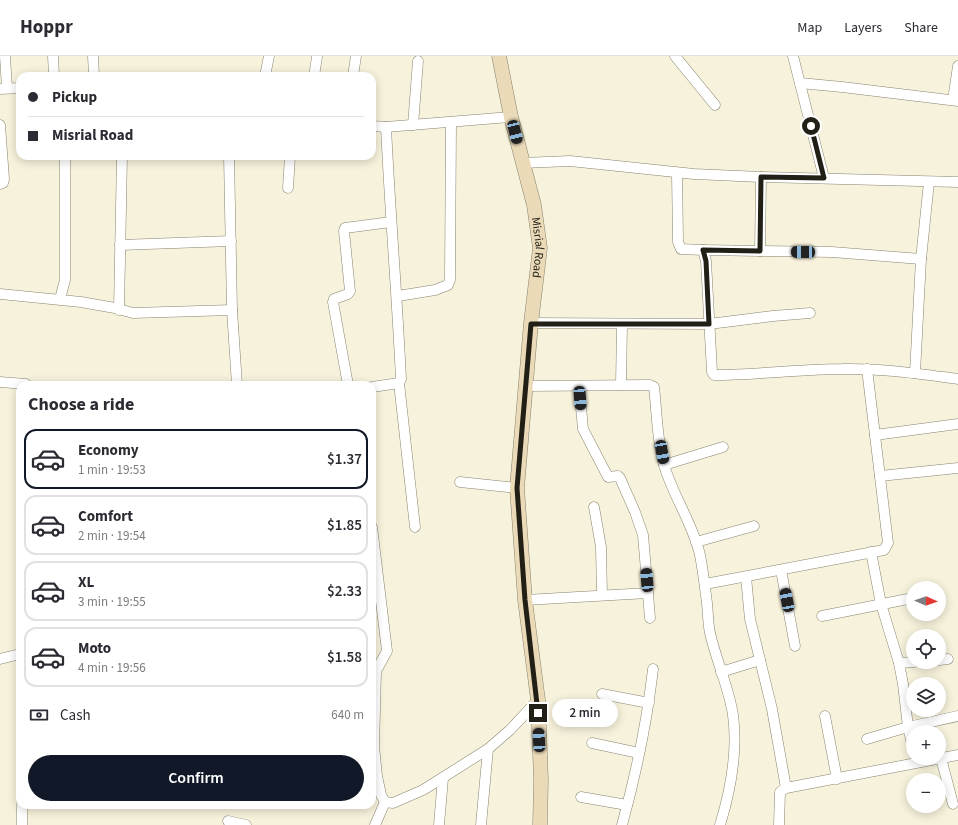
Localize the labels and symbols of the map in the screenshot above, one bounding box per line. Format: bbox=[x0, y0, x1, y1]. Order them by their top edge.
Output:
route start bbox=[802, 117, 820, 135]
car bbox=[506, 119, 524, 145]
street label: Misrial Road bbox=[527, 216, 548, 279]
car bbox=[791, 246, 815, 258]
car bbox=[573, 386, 587, 410]
car bbox=[654, 439, 670, 465]
car bbox=[640, 568, 654, 592]
north arrow bbox=[906, 581, 946, 621]
car bbox=[779, 587, 795, 613]
callout: 2 min bbox=[552, 699, 618, 727]
route end bbox=[529, 704, 547, 722]
car bbox=[532, 728, 546, 752]

